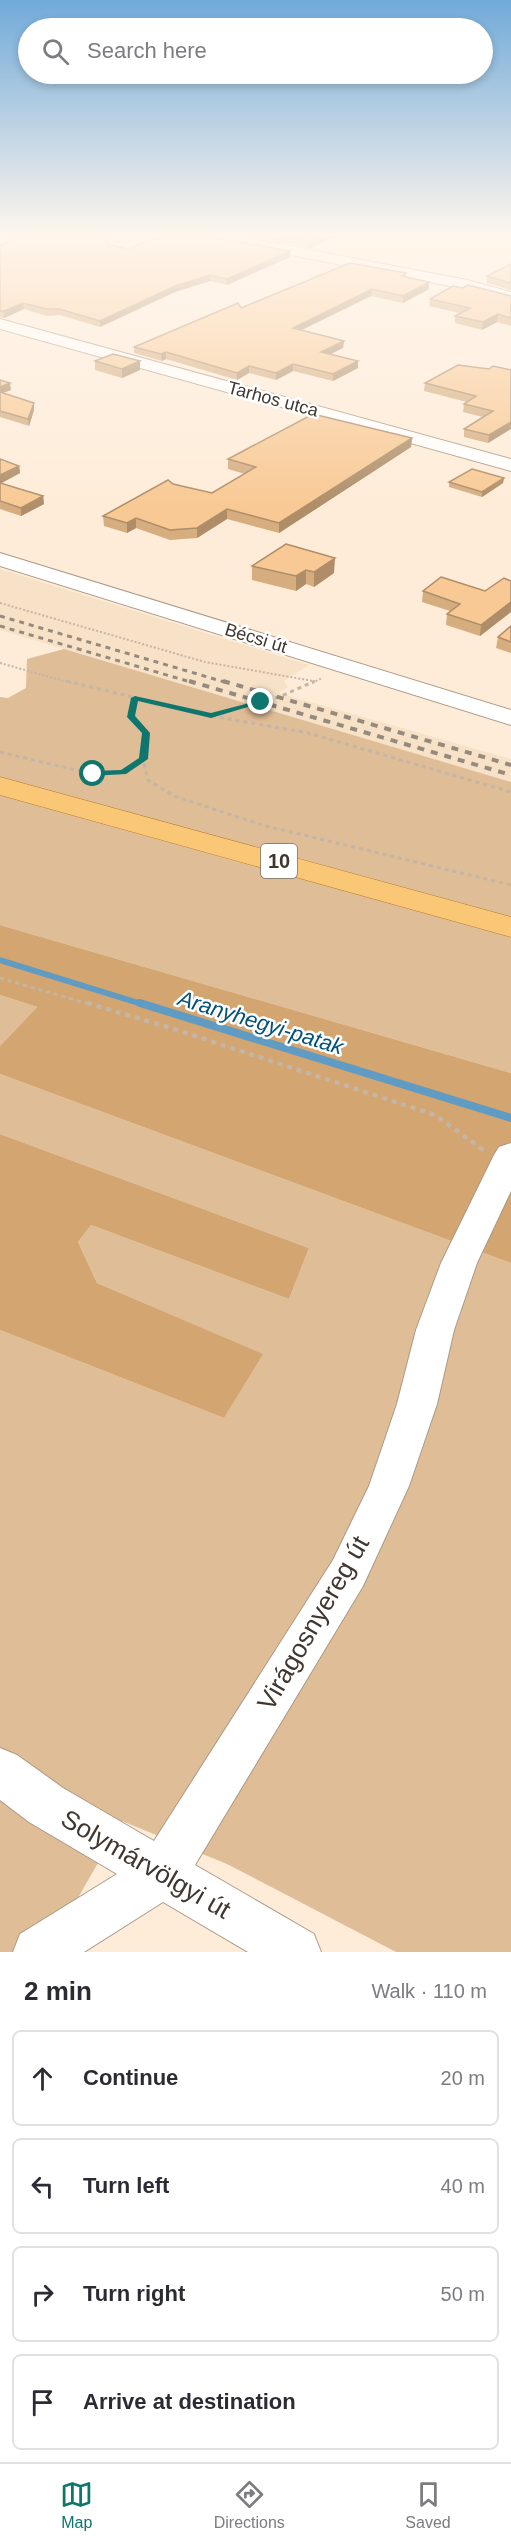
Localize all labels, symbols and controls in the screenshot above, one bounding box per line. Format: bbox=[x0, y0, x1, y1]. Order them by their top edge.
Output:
search box bbox=[18, 18, 493, 84]
icon: search bbox=[39, 35, 72, 68]
text: Search here bbox=[87, 38, 207, 63]
street label: Tarhos utca bbox=[225, 377, 321, 421]
street label: Bécsi út bbox=[222, 619, 290, 657]
route end bbox=[247, 688, 273, 714]
route start bbox=[79, 760, 105, 786]
road number: 10 bbox=[261, 844, 297, 878]
water label: Aranyhegyi-patak bbox=[173, 985, 347, 1060]
street label: Virágosnyereg út bbox=[251, 1530, 375, 1715]
street label: Solymárvölgyi út bbox=[56, 1803, 237, 1925]
text: 2 min bbox=[24, 1976, 92, 2006]
text: Walk · 110 m bbox=[371, 1980, 487, 2002]
icon: ahead bbox=[26, 2062, 59, 2095]
text: Continue bbox=[83, 2065, 178, 2090]
text: 20 m bbox=[441, 2067, 485, 2089]
icon: left bbox=[26, 2170, 59, 2203]
text: Turn left bbox=[83, 2173, 169, 2198]
text: 40 m bbox=[441, 2175, 485, 2197]
icon: right bbox=[26, 2278, 59, 2311]
text: Turn right bbox=[83, 2281, 185, 2306]
text: 50 m bbox=[441, 2283, 485, 2305]
icon: arrive bbox=[26, 2386, 59, 2419]
text: Arrive at destination bbox=[83, 2389, 296, 2414]
tab: Map bbox=[60, 2478, 93, 2532]
tab: Directions bbox=[214, 2478, 285, 2532]
tab: Saved bbox=[405, 2478, 451, 2532]

